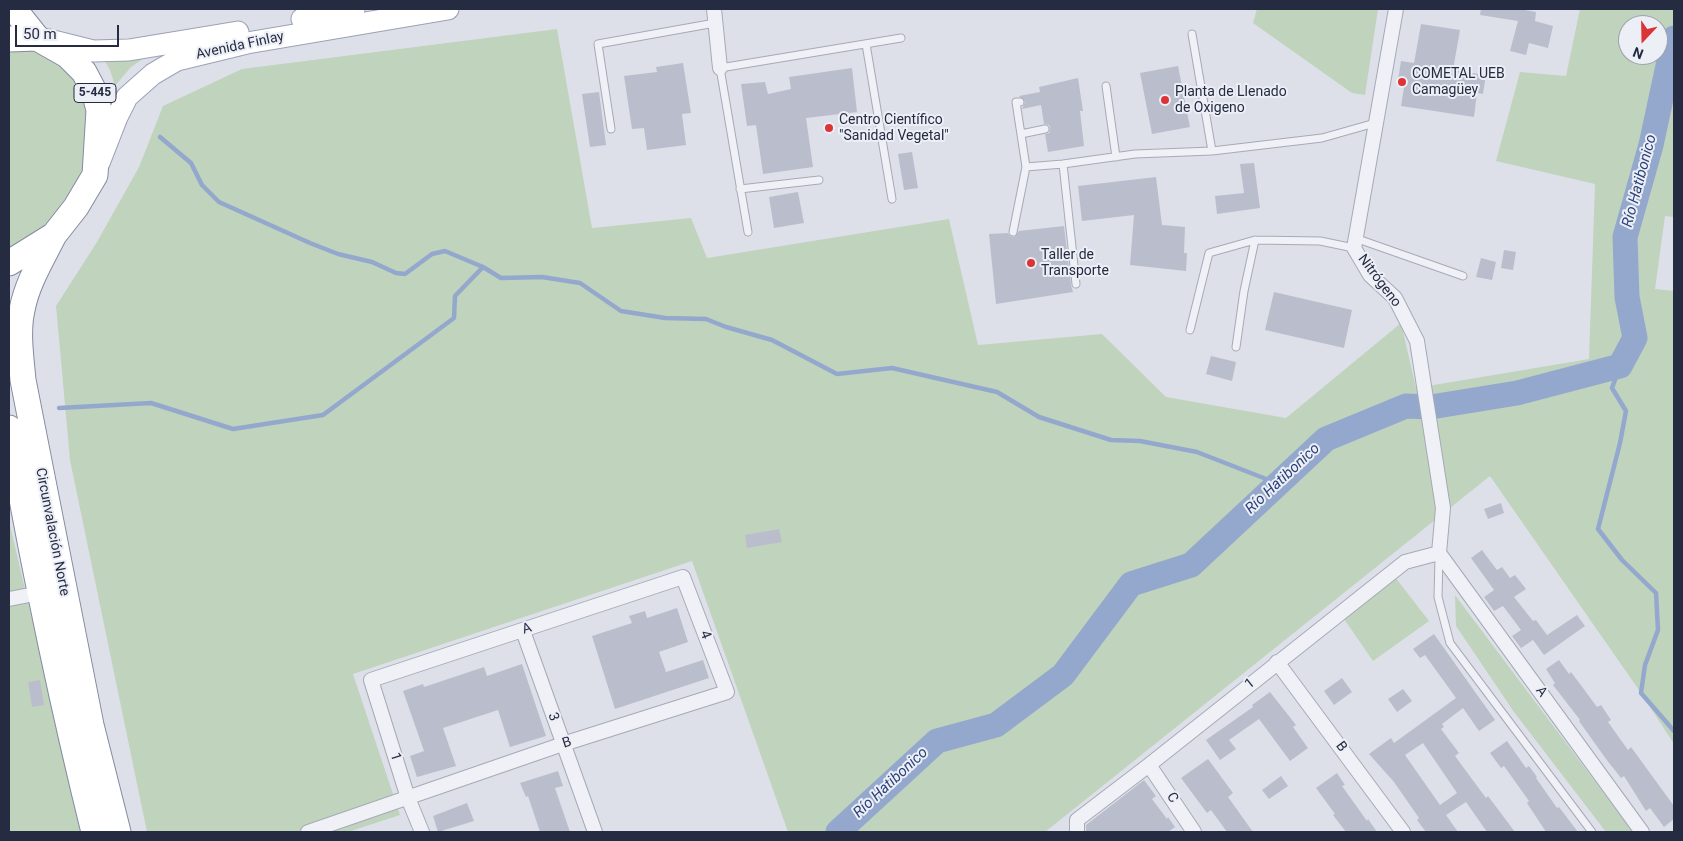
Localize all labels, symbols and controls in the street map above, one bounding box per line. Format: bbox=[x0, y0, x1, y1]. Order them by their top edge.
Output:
scale bar bbox=[18, 15, 121, 47]
north arrow bbox=[1618, 15, 1668, 65]
text: 50 m bbox=[23, 25, 57, 43]
street label: Avenida Finlay bbox=[195, 28, 285, 64]
text: N bbox=[1631, 44, 1645, 62]
place label: COMETAL UEB Camagüey bbox=[1412, 66, 1505, 98]
marker: COMETAL UEB Camagüey bbox=[1396, 76, 1408, 88]
road number: 5-445 bbox=[74, 84, 116, 102]
place label: Planta de Llenado de Oxigeno bbox=[1175, 84, 1287, 116]
marker: Planta de Llenado de Oxigeno bbox=[1159, 94, 1171, 106]
place label: Centro Científico "Sanidad Vegetal" bbox=[839, 112, 949, 144]
marker: Centro Científico "Sanidad Vegetal" bbox=[823, 122, 835, 134]
water label: Río Hatibonico bbox=[1619, 133, 1661, 229]
place label: Taller de Transporte bbox=[1041, 247, 1109, 280]
street label: Nitrógeno bbox=[1354, 251, 1404, 311]
marker: Taller de Transporte bbox=[1025, 257, 1037, 269]
water label: Río Hatibonico bbox=[1242, 440, 1324, 518]
street label: Circunvalación Norte bbox=[31, 466, 73, 598]
street label: A bbox=[520, 620, 534, 638]
street label: 4 bbox=[696, 628, 714, 642]
street label: 1 bbox=[1242, 675, 1258, 693]
street label: A bbox=[1532, 683, 1550, 701]
street label: 3 bbox=[544, 710, 562, 724]
street label: B bbox=[560, 734, 574, 752]
street label: B bbox=[1332, 738, 1350, 756]
water label: Río Hatibonico bbox=[850, 744, 932, 822]
street label: 1 bbox=[386, 751, 404, 763]
street label: C bbox=[1162, 790, 1182, 806]

